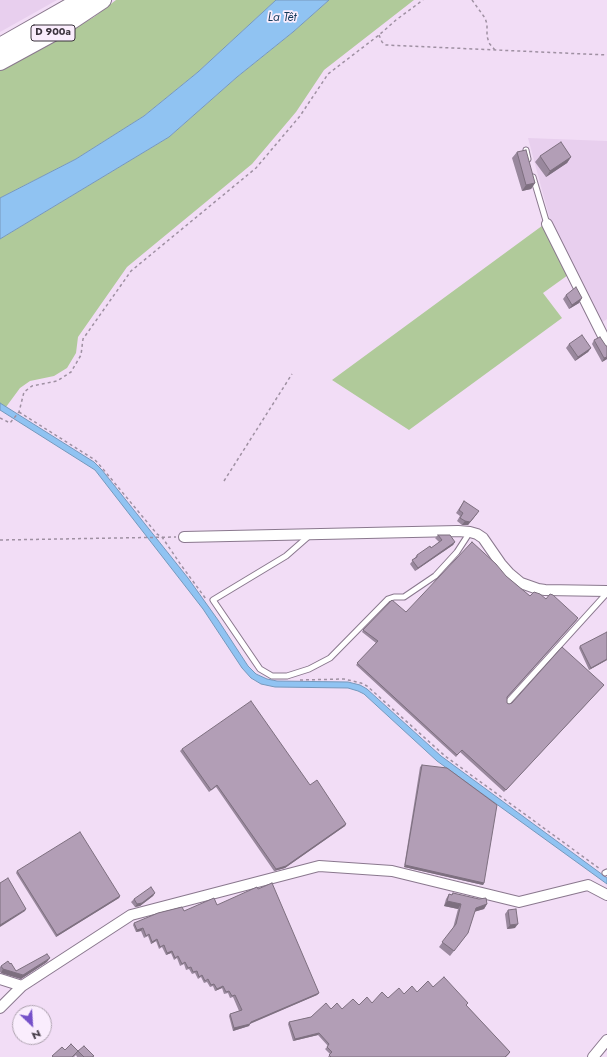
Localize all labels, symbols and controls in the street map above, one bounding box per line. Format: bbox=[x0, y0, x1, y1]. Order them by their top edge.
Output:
water label: La Têt bbox=[268, 11, 296, 25]
road number: D 900a bbox=[31, 25, 75, 41]
north arrow bbox=[12, 1005, 52, 1045]
text: N bbox=[29, 1026, 44, 1044]

